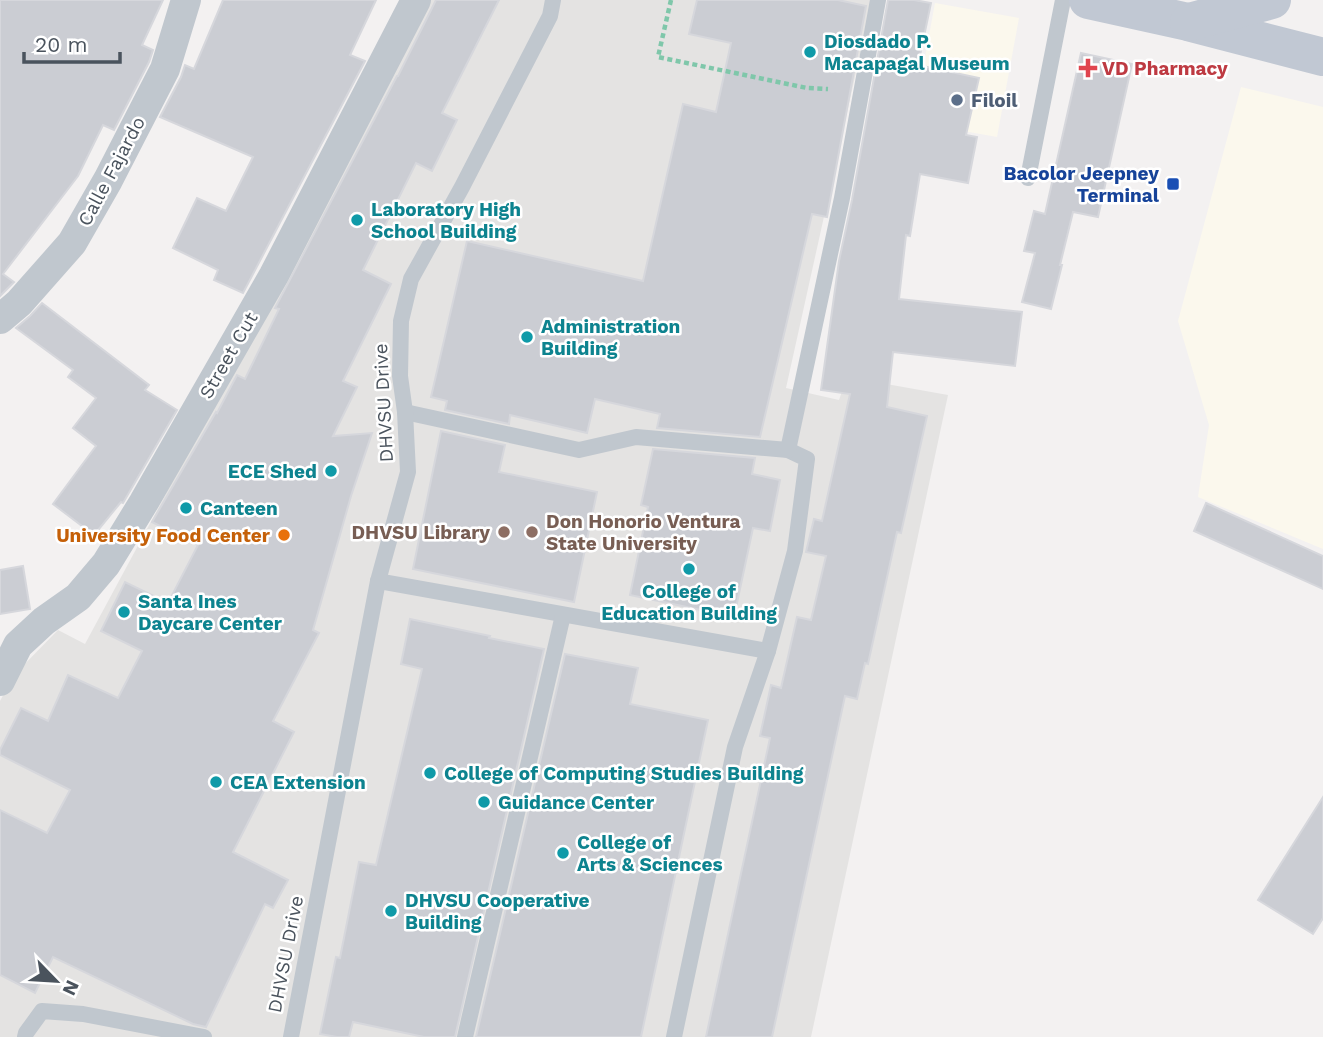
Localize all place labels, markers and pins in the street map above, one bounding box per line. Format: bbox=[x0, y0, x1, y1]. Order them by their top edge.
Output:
place label: Diosdado P. Macapagal Museum bbox=[824, 30, 1010, 75]
marker: Diosdado P. Macapagal Museum bbox=[802, 44, 818, 60]
place label: VD Pharmacy bbox=[1102, 57, 1228, 80]
marker: VD Pharmacy bbox=[1080, 60, 1096, 76]
place label: Filoil bbox=[971, 89, 1018, 112]
marker: Filoil bbox=[949, 92, 965, 108]
place label: Bacolor Jeepney Terminal bbox=[1004, 162, 1160, 207]
marker: Bacolor Jeepney Terminal bbox=[1165, 176, 1181, 192]
place label: Laboratory High School Building bbox=[371, 198, 521, 243]
marker: Laboratory High School Building bbox=[349, 212, 365, 228]
place label: Administration Building bbox=[541, 315, 680, 360]
marker: Administration Building bbox=[519, 329, 535, 345]
place label: ECE Shed bbox=[228, 460, 317, 483]
marker: ECE Shed bbox=[323, 463, 339, 479]
place label: Canteen bbox=[200, 497, 278, 520]
marker: Canteen bbox=[178, 500, 194, 516]
place label: Don Honorio Ventura State University bbox=[546, 510, 741, 555]
place label: DHVSU Library bbox=[351, 521, 490, 544]
place label: University Food Center bbox=[56, 524, 271, 547]
marker: DHVSU Library bbox=[496, 524, 512, 540]
marker: Don Honorio Ventura State University bbox=[524, 524, 540, 540]
marker: University Food Center bbox=[276, 527, 292, 543]
marker: College of Education Building bbox=[681, 561, 697, 577]
place label: College of Education Building bbox=[601, 580, 777, 625]
place label: Santa Ines Daycare Center bbox=[138, 590, 283, 635]
marker: Santa Ines Daycare Center bbox=[116, 604, 132, 620]
place label: College of Computing Studies Building bbox=[444, 762, 804, 785]
marker: College of Computing Studies Building bbox=[422, 765, 438, 781]
place label: CEA Extension bbox=[230, 771, 366, 794]
marker: CEA Extension bbox=[208, 774, 224, 790]
place label: Guidance Center bbox=[498, 791, 655, 814]
marker: Guidance Center bbox=[476, 794, 492, 810]
place label: College of Arts & Sciences bbox=[577, 831, 723, 876]
marker: College of Arts & Sciences bbox=[555, 845, 571, 861]
place label: DHVSU Cooperative Building bbox=[405, 889, 589, 934]
marker: DHVSU Cooperative Building bbox=[383, 903, 399, 919]

